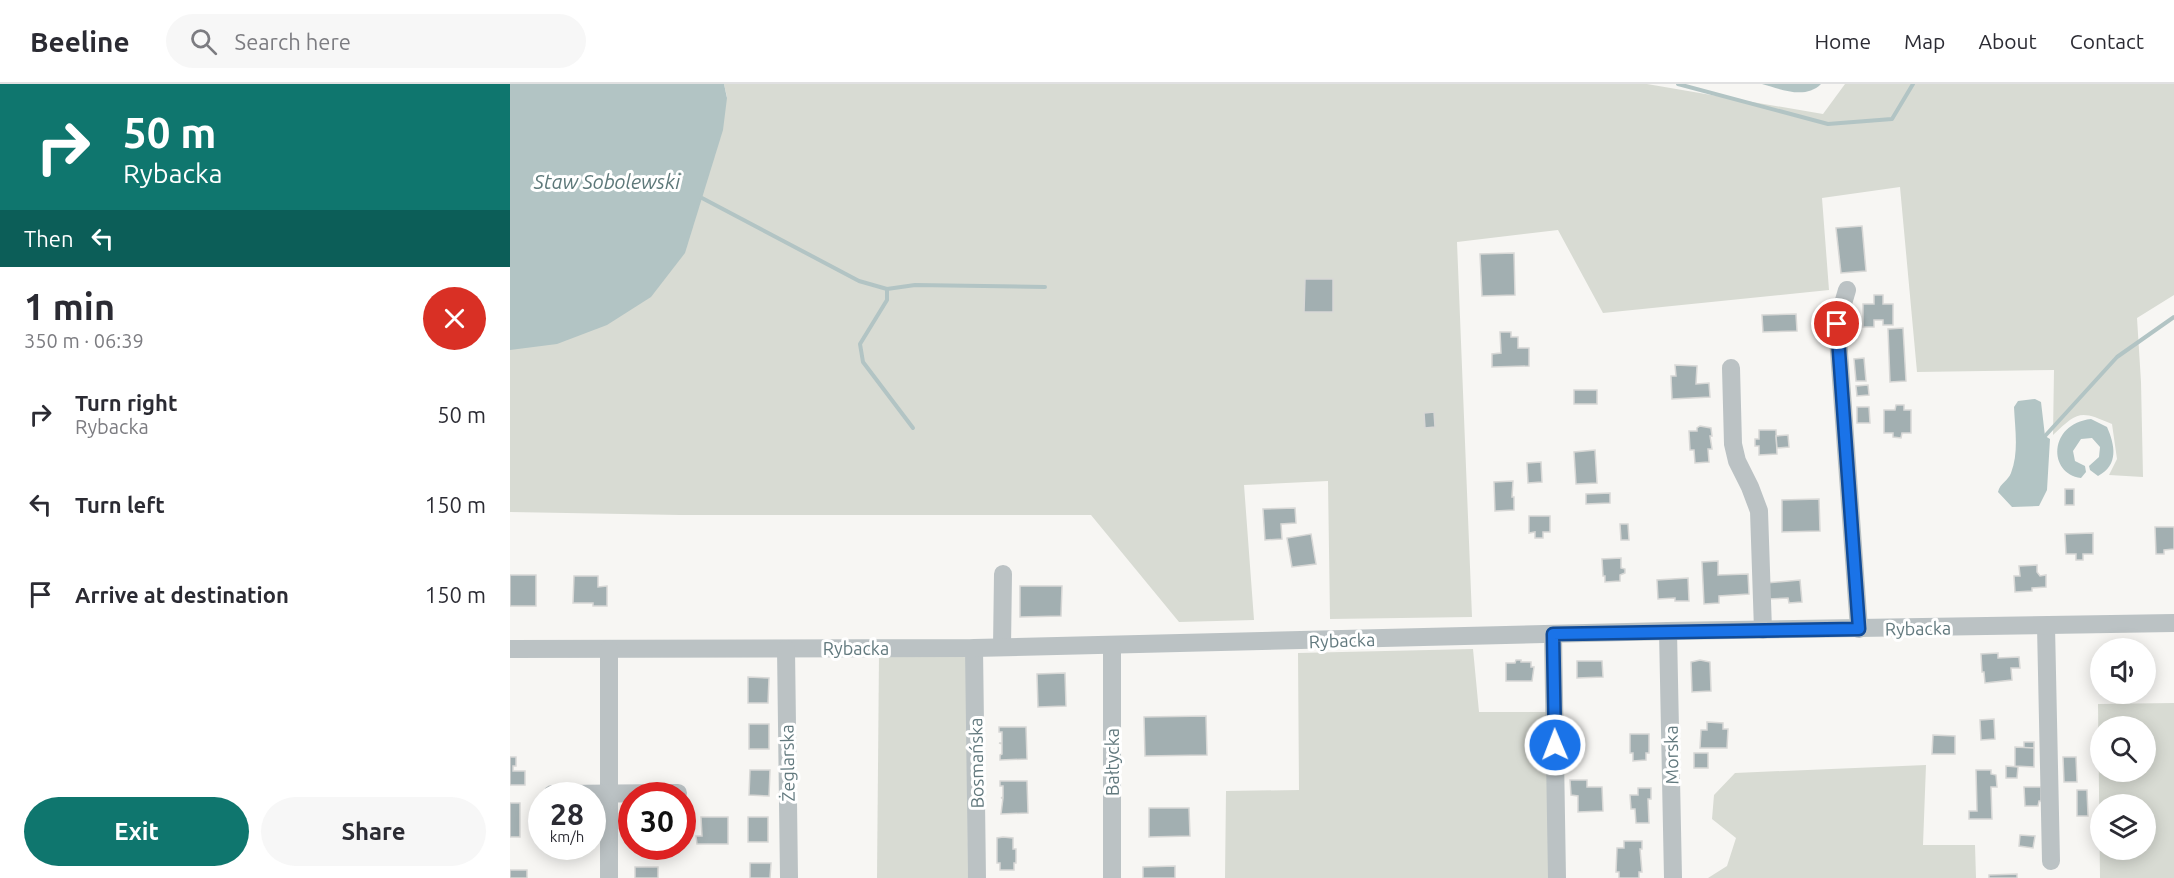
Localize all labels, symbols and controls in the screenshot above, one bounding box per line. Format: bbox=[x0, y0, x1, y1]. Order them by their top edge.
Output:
search box bbox=[166, 14, 586, 68]
icon: search bbox=[187, 25, 220, 58]
text: Beeline bbox=[30, 26, 130, 57]
text: Search here bbox=[235, 29, 351, 54]
text: Home bbox=[1814, 29, 1871, 53]
text: Map bbox=[1904, 29, 1945, 53]
text: About bbox=[1978, 29, 2037, 53]
text: Contact bbox=[2070, 29, 2144, 53]
icon: right bbox=[24, 108, 102, 186]
text: 50 m bbox=[123, 109, 217, 156]
text: Rybacka bbox=[123, 158, 223, 188]
water label: Staw Sobolewski bbox=[533, 170, 681, 193]
icon: left bbox=[86, 222, 119, 255]
text: Then bbox=[24, 226, 74, 251]
text: 1 min bbox=[24, 286, 115, 327]
button: close bbox=[423, 287, 486, 350]
pin bbox=[1811, 298, 1862, 349]
icon: arrive bbox=[1820, 307, 1853, 340]
text: 350 m · 06:39 bbox=[24, 329, 144, 352]
text: Turn right bbox=[75, 390, 177, 415]
icon: right bbox=[24, 398, 57, 431]
text: 50 m bbox=[437, 402, 486, 427]
text: Rybacka bbox=[75, 415, 149, 438]
icon: left bbox=[24, 488, 57, 521]
text: Turn left bbox=[75, 492, 165, 517]
text: 150 m bbox=[425, 492, 486, 517]
icon: arrive bbox=[24, 578, 57, 611]
text: Arrive at destination bbox=[75, 582, 289, 607]
text: 150 m bbox=[425, 582, 486, 607]
street label: Rybacka bbox=[1885, 617, 1951, 639]
street label: Rybacka bbox=[1308, 629, 1376, 651]
street label: Rybacka bbox=[823, 638, 889, 658]
map controls bbox=[2090, 638, 2156, 860]
button: sound bbox=[2090, 638, 2156, 704]
position arrow bbox=[1523, 713, 1587, 777]
button: search bbox=[2090, 716, 2156, 782]
street label: Bosmańska bbox=[965, 717, 987, 809]
street label: Żeglarska bbox=[776, 724, 798, 802]
street label: Morska bbox=[1660, 725, 1682, 785]
street label: Bałtycka bbox=[1102, 728, 1122, 796]
speed limit sign: 30 bbox=[618, 782, 696, 860]
button: layers bbox=[2090, 794, 2156, 860]
button: Exit bbox=[24, 797, 249, 866]
button: Share bbox=[261, 797, 486, 866]
text: 28 bbox=[550, 797, 584, 831]
text: km/h bbox=[550, 828, 584, 845]

